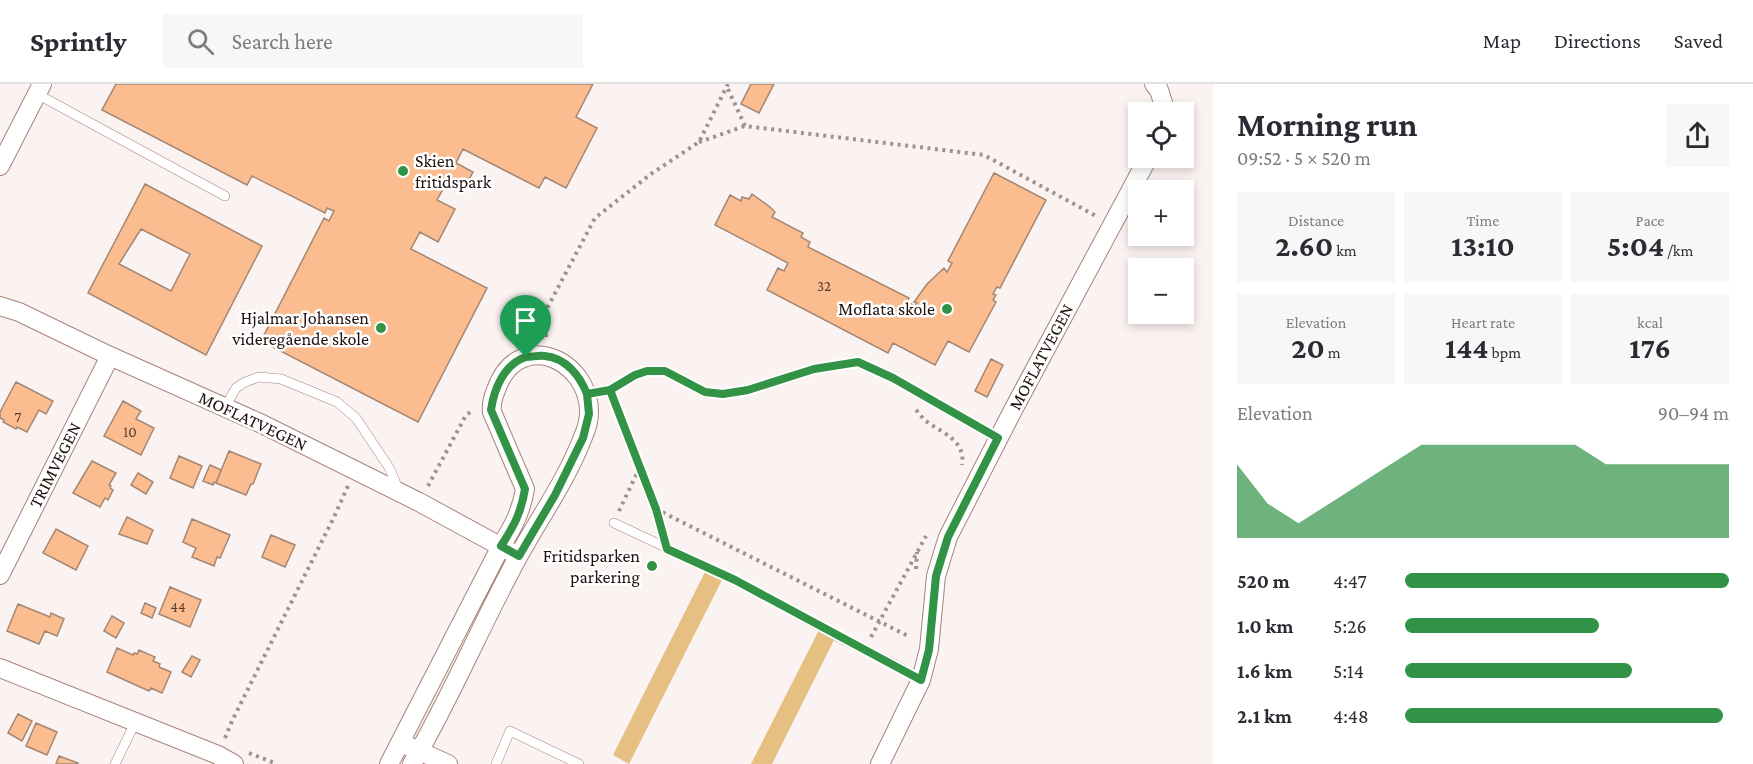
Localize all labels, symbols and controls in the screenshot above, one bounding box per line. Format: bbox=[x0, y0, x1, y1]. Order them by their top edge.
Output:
search box bbox=[163, 14, 583, 68]
icon: search bbox=[184, 25, 217, 58]
text: Sprintly bbox=[30, 26, 127, 57]
text: Search here bbox=[232, 29, 333, 54]
text: Map bbox=[1483, 29, 1521, 53]
text: Directions bbox=[1554, 29, 1641, 53]
text: Saved bbox=[1674, 29, 1723, 53]
map controls bbox=[1128, 102, 1194, 324]
button: locate bbox=[1128, 102, 1194, 168]
button: share bbox=[1666, 104, 1729, 167]
text: Morning run bbox=[1237, 106, 1418, 143]
text: 09:52 · 5 × 520 m bbox=[1237, 147, 1371, 169]
place label: Skien fritidspark bbox=[415, 151, 492, 192]
marker: Skien fritidspark bbox=[396, 164, 410, 178]
button: + bbox=[1128, 180, 1194, 246]
text: Distance bbox=[1288, 212, 1344, 229]
text: Time bbox=[1467, 212, 1499, 229]
text: Pace bbox=[1636, 212, 1664, 229]
text: 2.60 bbox=[1275, 229, 1333, 262]
text: 13:10 bbox=[1451, 229, 1515, 262]
text: 5:04 bbox=[1607, 229, 1664, 262]
text: km bbox=[1333, 242, 1357, 259]
text: /km bbox=[1664, 242, 1693, 259]
button: − bbox=[1128, 258, 1194, 324]
house number: 32 bbox=[817, 278, 831, 294]
pin bbox=[500, 295, 551, 357]
place label: Moflata skole bbox=[838, 299, 935, 319]
street label: MOFLATVEGEN bbox=[1005, 300, 1077, 413]
marker: Moflata skole bbox=[940, 302, 954, 316]
icon: arrive bbox=[509, 304, 542, 337]
place label: Hjalmar Johansen videregående skole bbox=[231, 308, 369, 349]
text: Elevation bbox=[1286, 314, 1346, 331]
text: Heart rate bbox=[1451, 314, 1515, 331]
text: kcal bbox=[1637, 314, 1663, 331]
marker: Hjalmar Johansen videregående skole bbox=[374, 321, 388, 335]
text: 20 bbox=[1291, 331, 1325, 364]
text: 144 bbox=[1445, 331, 1489, 364]
text: 176 bbox=[1629, 331, 1671, 364]
text: m bbox=[1325, 344, 1341, 361]
text: bpm bbox=[1489, 344, 1521, 361]
street label: MOFLATVEGEN bbox=[196, 387, 311, 455]
text: Elevation bbox=[1237, 402, 1313, 424]
text: 90–94 m bbox=[1658, 402, 1729, 424]
house number: 7 bbox=[15, 409, 22, 425]
street label: TRIMVEGEN bbox=[25, 419, 85, 511]
house number: 10 bbox=[123, 424, 137, 440]
place label: Fritidsparken parkering bbox=[543, 546, 640, 587]
marker: Fritidsparken parkering bbox=[645, 559, 659, 573]
text: 520 m bbox=[1237, 570, 1290, 592]
text: 4:47 bbox=[1333, 570, 1367, 592]
house number: 44 bbox=[170, 599, 186, 615]
text: 1.0 km bbox=[1237, 615, 1293, 637]
text: 5:26 bbox=[1333, 615, 1367, 637]
text: 1.6 km bbox=[1237, 660, 1292, 682]
text: 5:14 bbox=[1333, 660, 1364, 682]
text: 2.1 km bbox=[1237, 705, 1292, 727]
text: 4:48 bbox=[1333, 705, 1369, 727]

